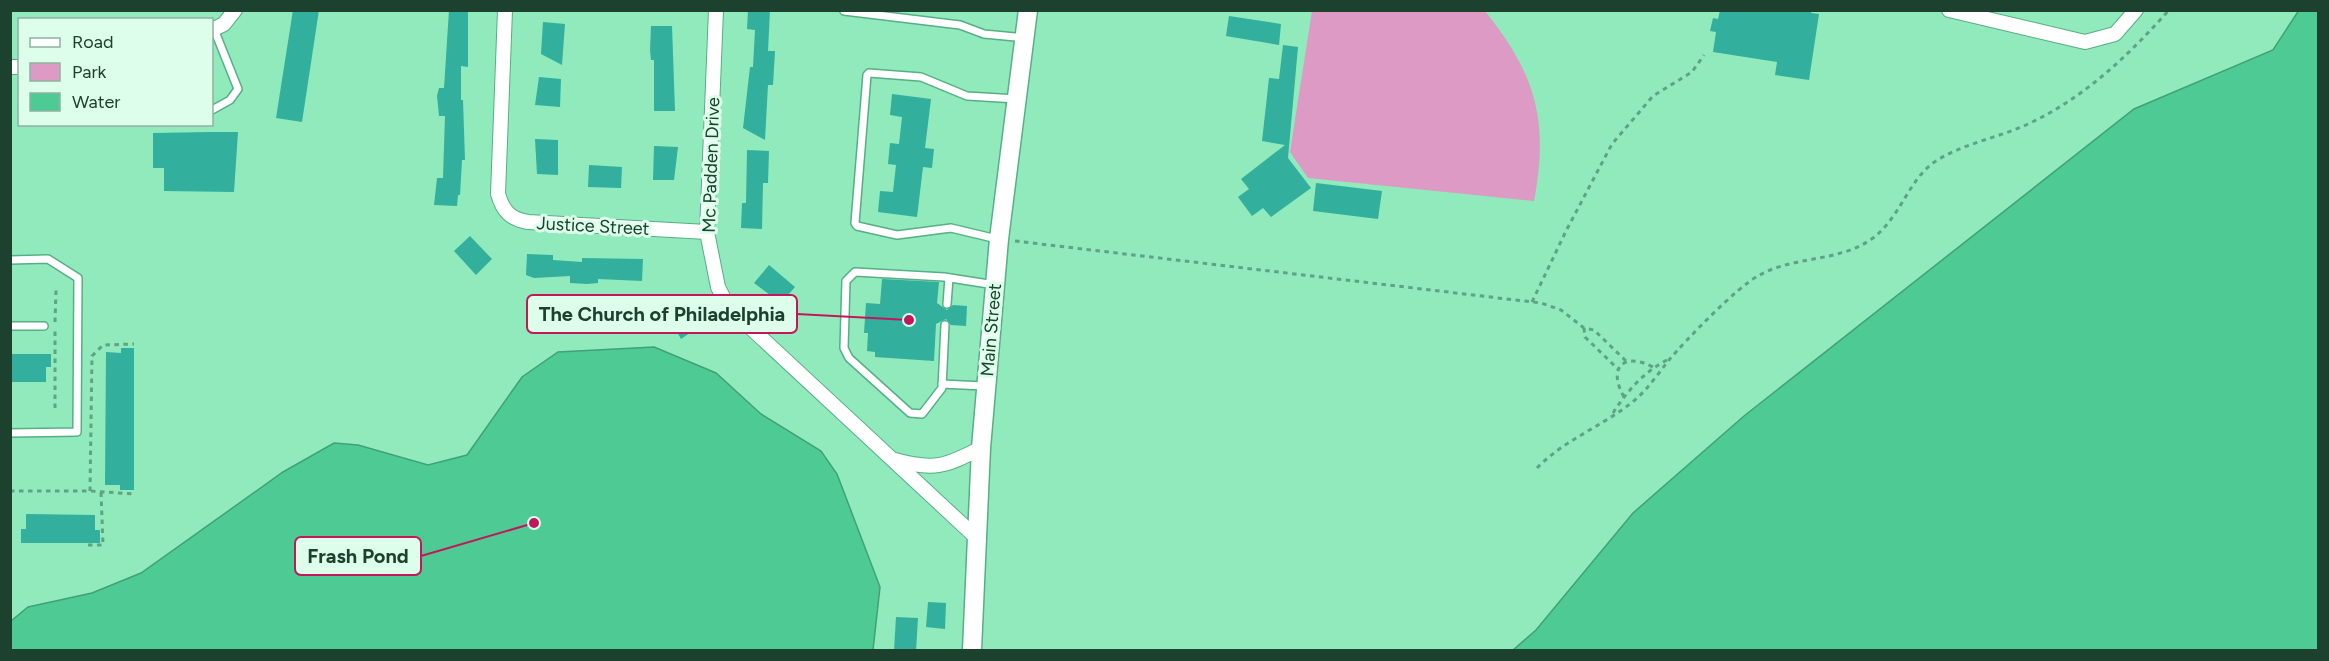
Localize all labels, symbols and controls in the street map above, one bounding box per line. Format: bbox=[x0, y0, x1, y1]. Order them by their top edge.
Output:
legend bbox=[18, 18, 213, 126]
text: Road bbox=[72, 31, 113, 53]
text: Park bbox=[72, 61, 107, 83]
text: Water bbox=[72, 91, 120, 113]
street label: Mc Padden Drive bbox=[698, 97, 724, 233]
street label: Justice Street bbox=[536, 212, 650, 240]
street label: Main Street bbox=[976, 282, 1006, 378]
callout: The Church of Philadelphia bbox=[527, 295, 797, 333]
text: The Church of Philadelphia bbox=[539, 302, 785, 326]
callout: Frash Pond bbox=[295, 537, 421, 575]
text: Frash Pond bbox=[307, 544, 409, 568]

